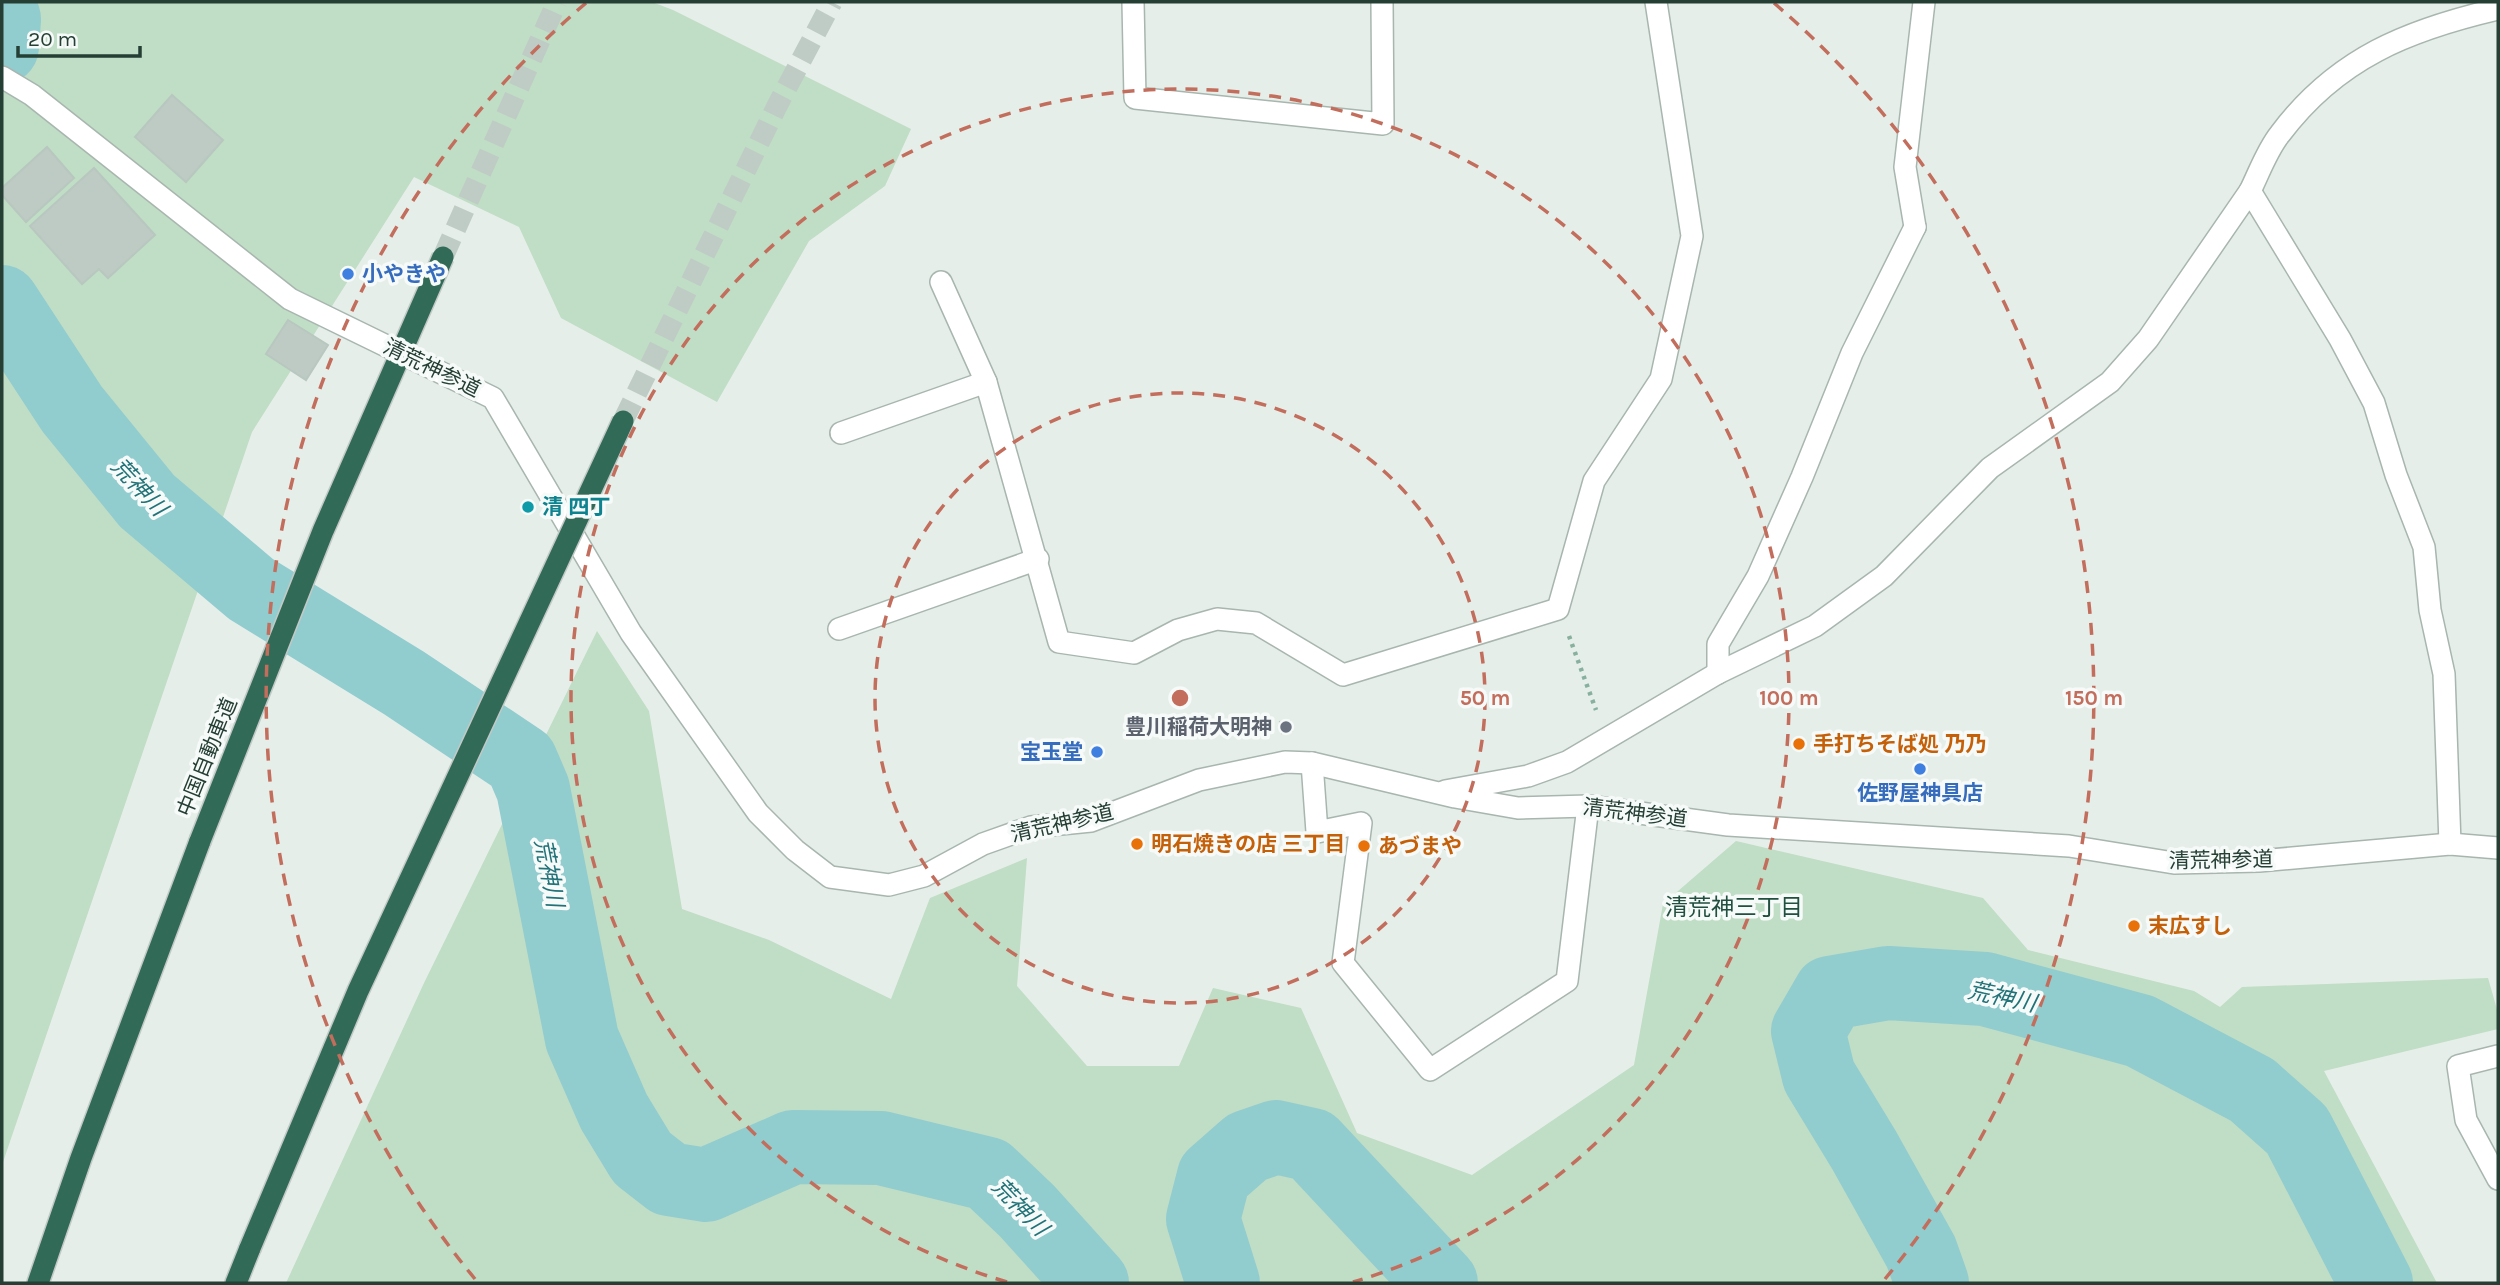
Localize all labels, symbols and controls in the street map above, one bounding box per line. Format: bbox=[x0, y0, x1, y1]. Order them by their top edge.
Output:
scale bar bbox=[18, 14, 140, 58]
text: 20 m bbox=[28, 27, 77, 51]
place label: 小やきや bbox=[362, 262, 446, 286]
marker: 小やきや bbox=[340, 266, 356, 282]
street label: 清荒神参道 bbox=[380, 334, 484, 402]
water label: 荒神川 bbox=[106, 453, 174, 524]
place label: 清 四丁 bbox=[542, 495, 610, 519]
marker: 清 四丁 bbox=[520, 499, 536, 515]
centre of rings bbox=[1168, 686, 1192, 710]
text: 50 m bbox=[1460, 686, 1510, 710]
text: 100 m bbox=[1759, 686, 1819, 710]
text: 150 m bbox=[2065, 686, 2123, 710]
street label: 中国自動車道 bbox=[172, 694, 242, 820]
place label: 豊川稲荷大明神 bbox=[1125, 715, 1272, 739]
marker: 豊川稲荷大明神 bbox=[1278, 719, 1294, 735]
place label: 手打ちそば処 乃乃 bbox=[1813, 732, 1986, 756]
marker: 手打ちそば処 乃乃 bbox=[1791, 736, 1807, 752]
place label: 宝玉堂 bbox=[1020, 740, 1083, 764]
marker: 宝玉堂 bbox=[1089, 744, 1105, 760]
marker: 佐野屋神具店 bbox=[1912, 761, 1928, 777]
place label: 佐野屋神具店 bbox=[1857, 781, 1983, 805]
street label: 清荒神参道 bbox=[1581, 795, 1689, 831]
street label: 清荒神参道 bbox=[1008, 799, 1116, 847]
place label: 明石焼きの店 三丁目 bbox=[1151, 832, 1345, 856]
place label: あづまや bbox=[1378, 834, 1462, 858]
marker: 明石焼きの店 三丁目 bbox=[1129, 836, 1145, 852]
water label: 荒神川 bbox=[529, 837, 569, 912]
marker: あづまや bbox=[1356, 838, 1372, 854]
street label: 清荒神参道 bbox=[2168, 847, 2274, 873]
district label: 清荒神三丁目 bbox=[1665, 894, 1803, 921]
place label: 末広すし bbox=[2148, 914, 2232, 938]
marker: 末広すし bbox=[2126, 918, 2142, 934]
water label: 荒神川 bbox=[1965, 977, 2041, 1018]
water label: 荒神川 bbox=[986, 1173, 1056, 1243]

